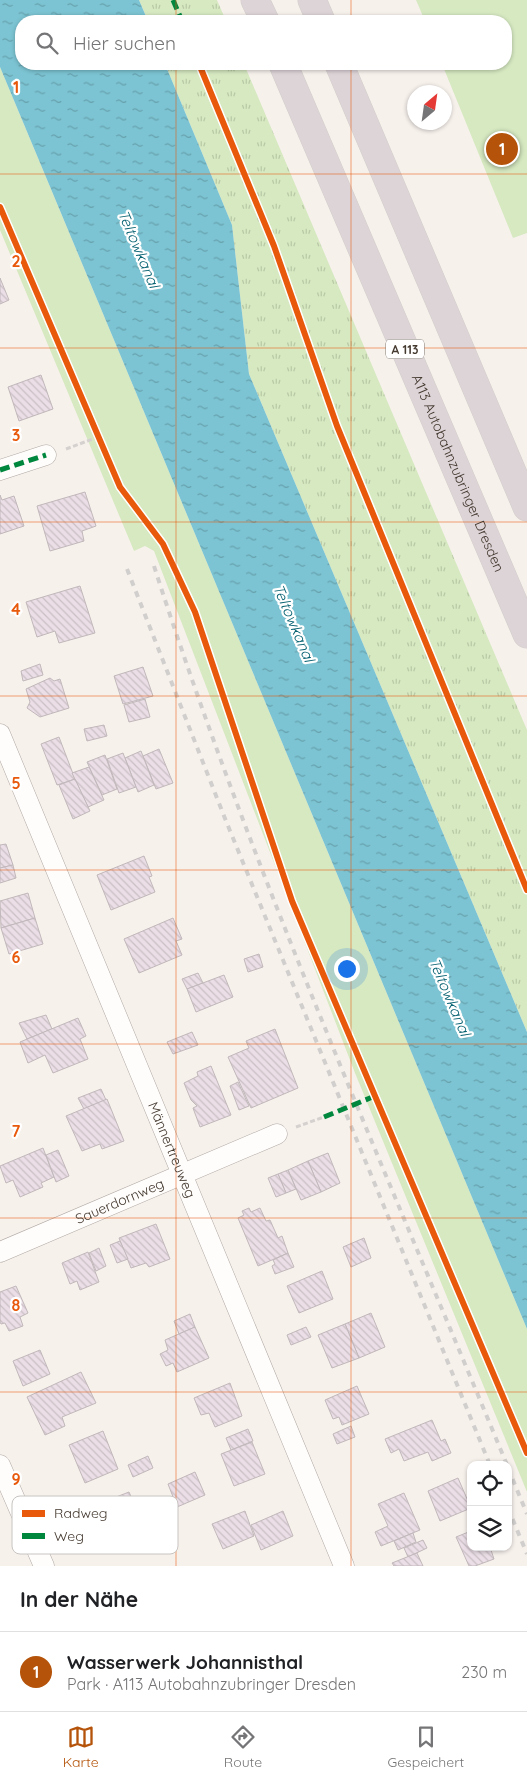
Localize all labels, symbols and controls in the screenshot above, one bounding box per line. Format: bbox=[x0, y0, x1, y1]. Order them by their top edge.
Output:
search box bbox=[15, 15, 512, 70]
icon: search bbox=[33, 29, 61, 57]
text: Hier suchen bbox=[73, 31, 176, 55]
text: 1 bbox=[13, 77, 19, 97]
north arrow bbox=[407, 85, 452, 130]
pin: 1 bbox=[486, 130, 518, 168]
water label: Teltowkanal bbox=[114, 207, 165, 292]
text: 2 bbox=[11, 251, 21, 271]
road number: A 113 bbox=[386, 339, 424, 358]
street label: A113 Autobahnzubringer Dresden bbox=[408, 372, 508, 575]
text: 3 bbox=[12, 425, 20, 445]
water label: Teltowkanal bbox=[269, 581, 320, 666]
text: 4 bbox=[11, 599, 21, 619]
text: 5 bbox=[11, 773, 21, 793]
text: 6 bbox=[12, 947, 21, 967]
water label: Teltowkanal bbox=[425, 955, 476, 1040]
your location bbox=[334, 956, 360, 982]
street label: Männertreuweg bbox=[144, 1099, 200, 1201]
text: 7 bbox=[12, 1121, 21, 1141]
street label: Sauerdornweg bbox=[72, 1174, 167, 1228]
text: 8 bbox=[12, 1295, 21, 1315]
map controls bbox=[467, 1461, 512, 1551]
button: locate bbox=[467, 1461, 512, 1506]
text: 9 bbox=[11, 1469, 21, 1489]
legend bbox=[12, 1496, 178, 1554]
text: Radweg bbox=[54, 1504, 108, 1522]
button: layers bbox=[467, 1506, 512, 1551]
text: Weg bbox=[54, 1527, 84, 1545]
text: In der Nähe bbox=[20, 1586, 138, 1612]
text: Wasserwerk Johannisthal bbox=[67, 1650, 303, 1674]
text: 1 bbox=[33, 1662, 39, 1682]
text: 230 m bbox=[461, 1662, 507, 1682]
text: Park · A113 Autobahnzubringer Dresden bbox=[67, 1674, 356, 1694]
tab: Karte bbox=[63, 1723, 99, 1771]
tab: Route bbox=[224, 1723, 262, 1771]
tab: Gespeichert bbox=[387, 1723, 464, 1771]

